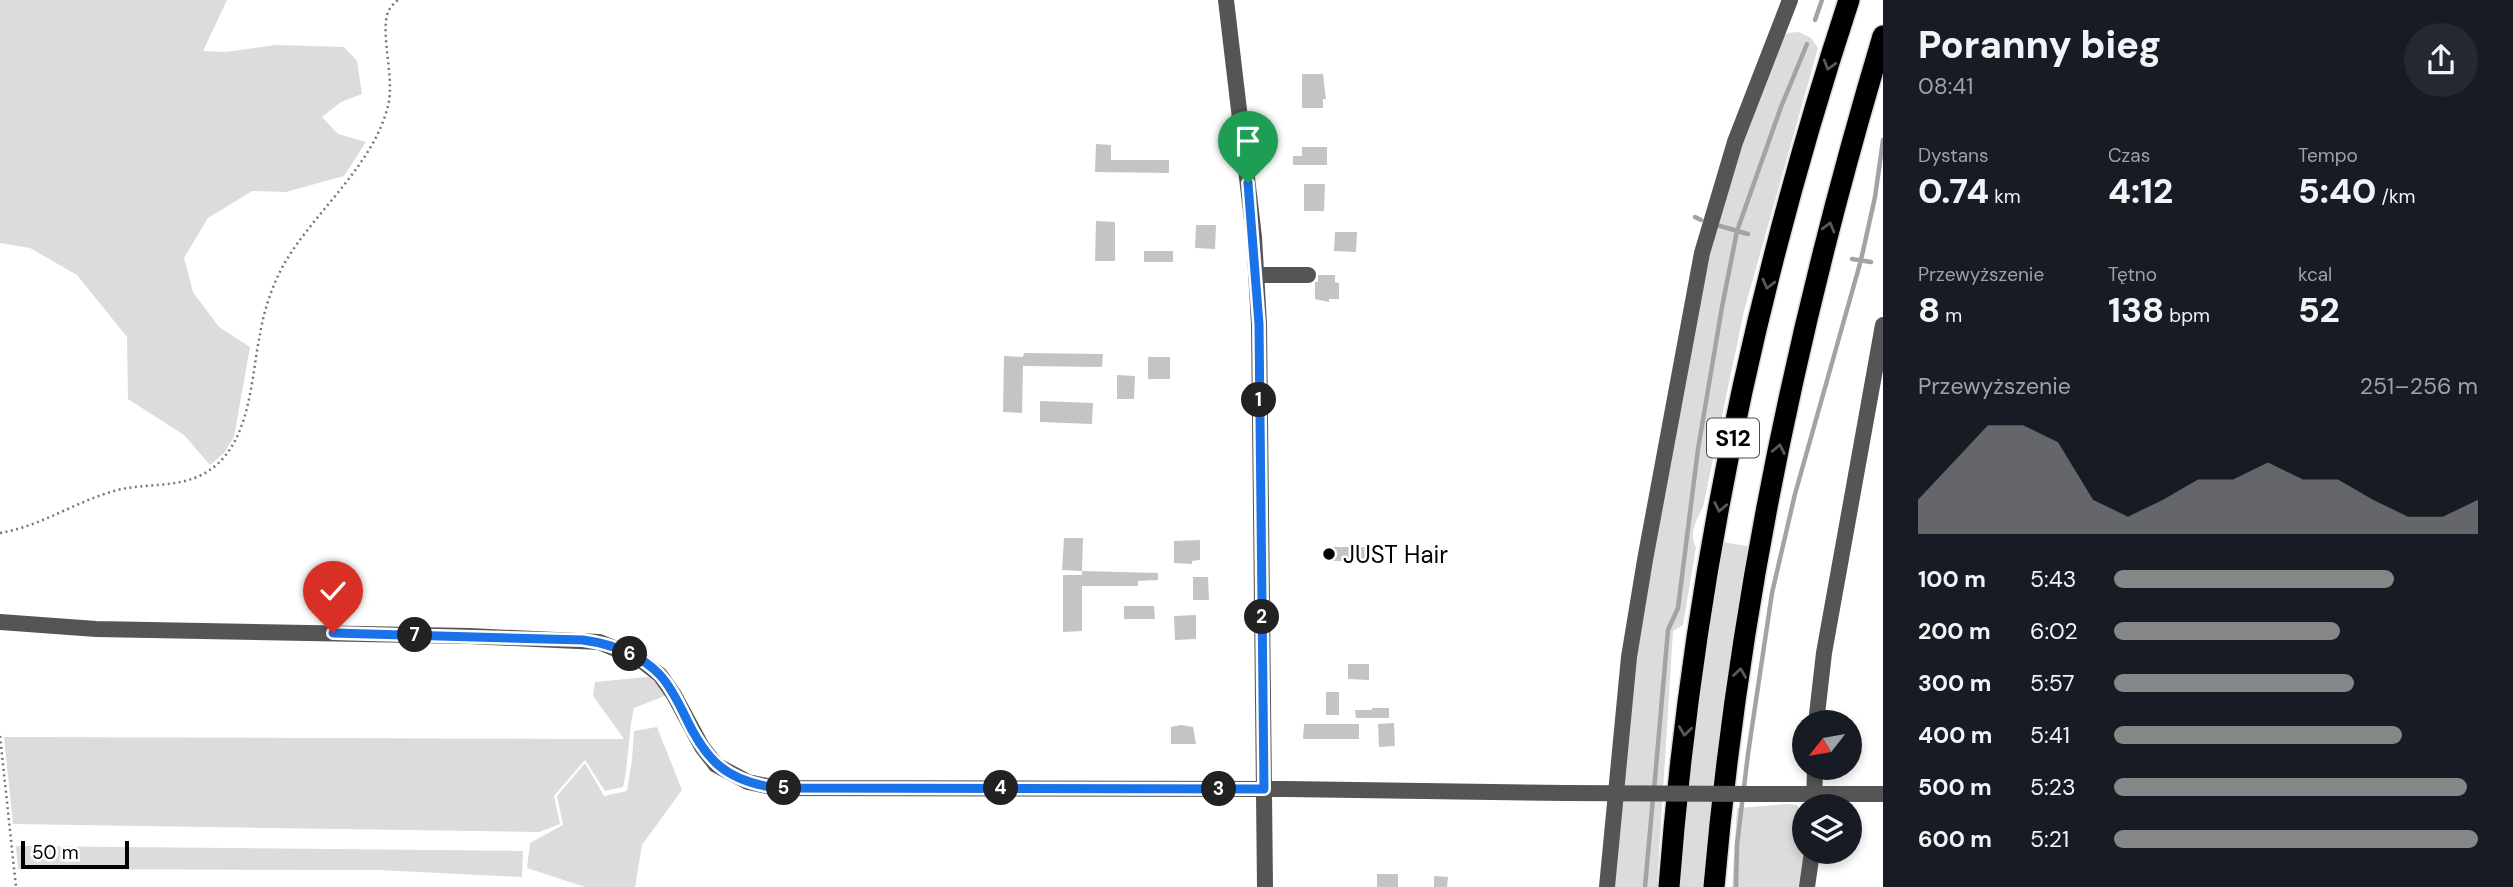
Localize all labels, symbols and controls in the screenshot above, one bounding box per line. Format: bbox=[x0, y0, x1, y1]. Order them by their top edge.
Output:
text: Poranny bieg bbox=[1918, 20, 2161, 70]
button: share bbox=[2404, 23, 2478, 97]
one-way arrow bbox=[1822, 59, 1837, 71]
text: 08:41 bbox=[1918, 71, 1974, 101]
pin bbox=[1218, 111, 1278, 183]
icon: arrive bbox=[1229, 122, 1267, 160]
text: Dystans bbox=[1918, 143, 1988, 168]
text: Czas bbox=[2108, 143, 2150, 168]
text: Tempo bbox=[2298, 143, 2358, 168]
text: 0.74 bbox=[1918, 168, 1989, 214]
text: 4:12 bbox=[2108, 168, 2173, 214]
text: 5:40 bbox=[2298, 168, 2377, 214]
text: km bbox=[1989, 184, 2021, 209]
text: /km bbox=[2377, 184, 2416, 209]
one-way arrow bbox=[1821, 222, 1835, 234]
text: Przewyższenie bbox=[1918, 262, 2044, 287]
text: Tętno bbox=[2108, 262, 2157, 287]
text: kcal bbox=[2298, 262, 2332, 287]
one-way arrow bbox=[1762, 278, 1776, 290]
text: 8 bbox=[1918, 287, 1940, 333]
text: 138 bbox=[2108, 287, 2164, 333]
text: 52 bbox=[2298, 287, 2340, 333]
text: m bbox=[1940, 303, 1962, 328]
text: bpm bbox=[2164, 303, 2210, 328]
text: Przewyższenie bbox=[1918, 371, 2071, 401]
text: 251–256 m bbox=[2360, 371, 2478, 401]
pin: 1 bbox=[1242, 382, 1276, 418]
text: 1 bbox=[1255, 387, 1262, 412]
road number: S12 bbox=[1707, 418, 1759, 458]
one-way arrow bbox=[1770, 443, 1785, 455]
one-way arrow bbox=[1714, 501, 1729, 513]
place label: JUST Hair bbox=[1343, 539, 1448, 570]
marker: JUST Hair bbox=[1321, 546, 1337, 562]
pin bbox=[303, 561, 363, 633]
text: 100 m bbox=[1918, 564, 1986, 594]
text: 5:43 bbox=[2030, 564, 2076, 594]
icon: check bbox=[314, 572, 352, 610]
pin: 2 bbox=[1244, 600, 1280, 634]
text: 2 bbox=[1256, 604, 1267, 629]
text: 200 m bbox=[1918, 616, 1991, 646]
text: 6:02 bbox=[2030, 616, 2078, 646]
pin: 7 bbox=[398, 618, 432, 652]
text: 7 bbox=[409, 622, 420, 647]
pin: 6 bbox=[612, 636, 648, 672]
text: 6 bbox=[623, 641, 636, 666]
one-way arrow bbox=[1733, 667, 1748, 679]
text: 300 m bbox=[1918, 668, 1991, 698]
text: 5:57 bbox=[2030, 668, 2075, 698]
north arrow bbox=[1792, 710, 1862, 780]
map controls bbox=[1792, 710, 1862, 864]
text: 400 m bbox=[1918, 720, 1992, 750]
text: 5:41 bbox=[2030, 720, 2070, 750]
one-way arrow bbox=[1678, 726, 1693, 737]
pin: 5 bbox=[766, 770, 802, 806]
pin: 4 bbox=[984, 770, 1018, 806]
pin: 3 bbox=[1202, 772, 1236, 806]
text: 500 m bbox=[1918, 772, 1992, 802]
text: 5:23 bbox=[2030, 772, 2076, 802]
text: 5 bbox=[778, 775, 789, 800]
text: 4 bbox=[994, 775, 1007, 800]
text: 3 bbox=[1213, 776, 1224, 801]
button: layers bbox=[1792, 794, 1862, 864]
text: 600 m bbox=[1918, 824, 1992, 854]
text: 5:21 bbox=[2030, 824, 2069, 854]
scale bar bbox=[21, 838, 130, 870]
text: 50 m bbox=[32, 840, 79, 865]

